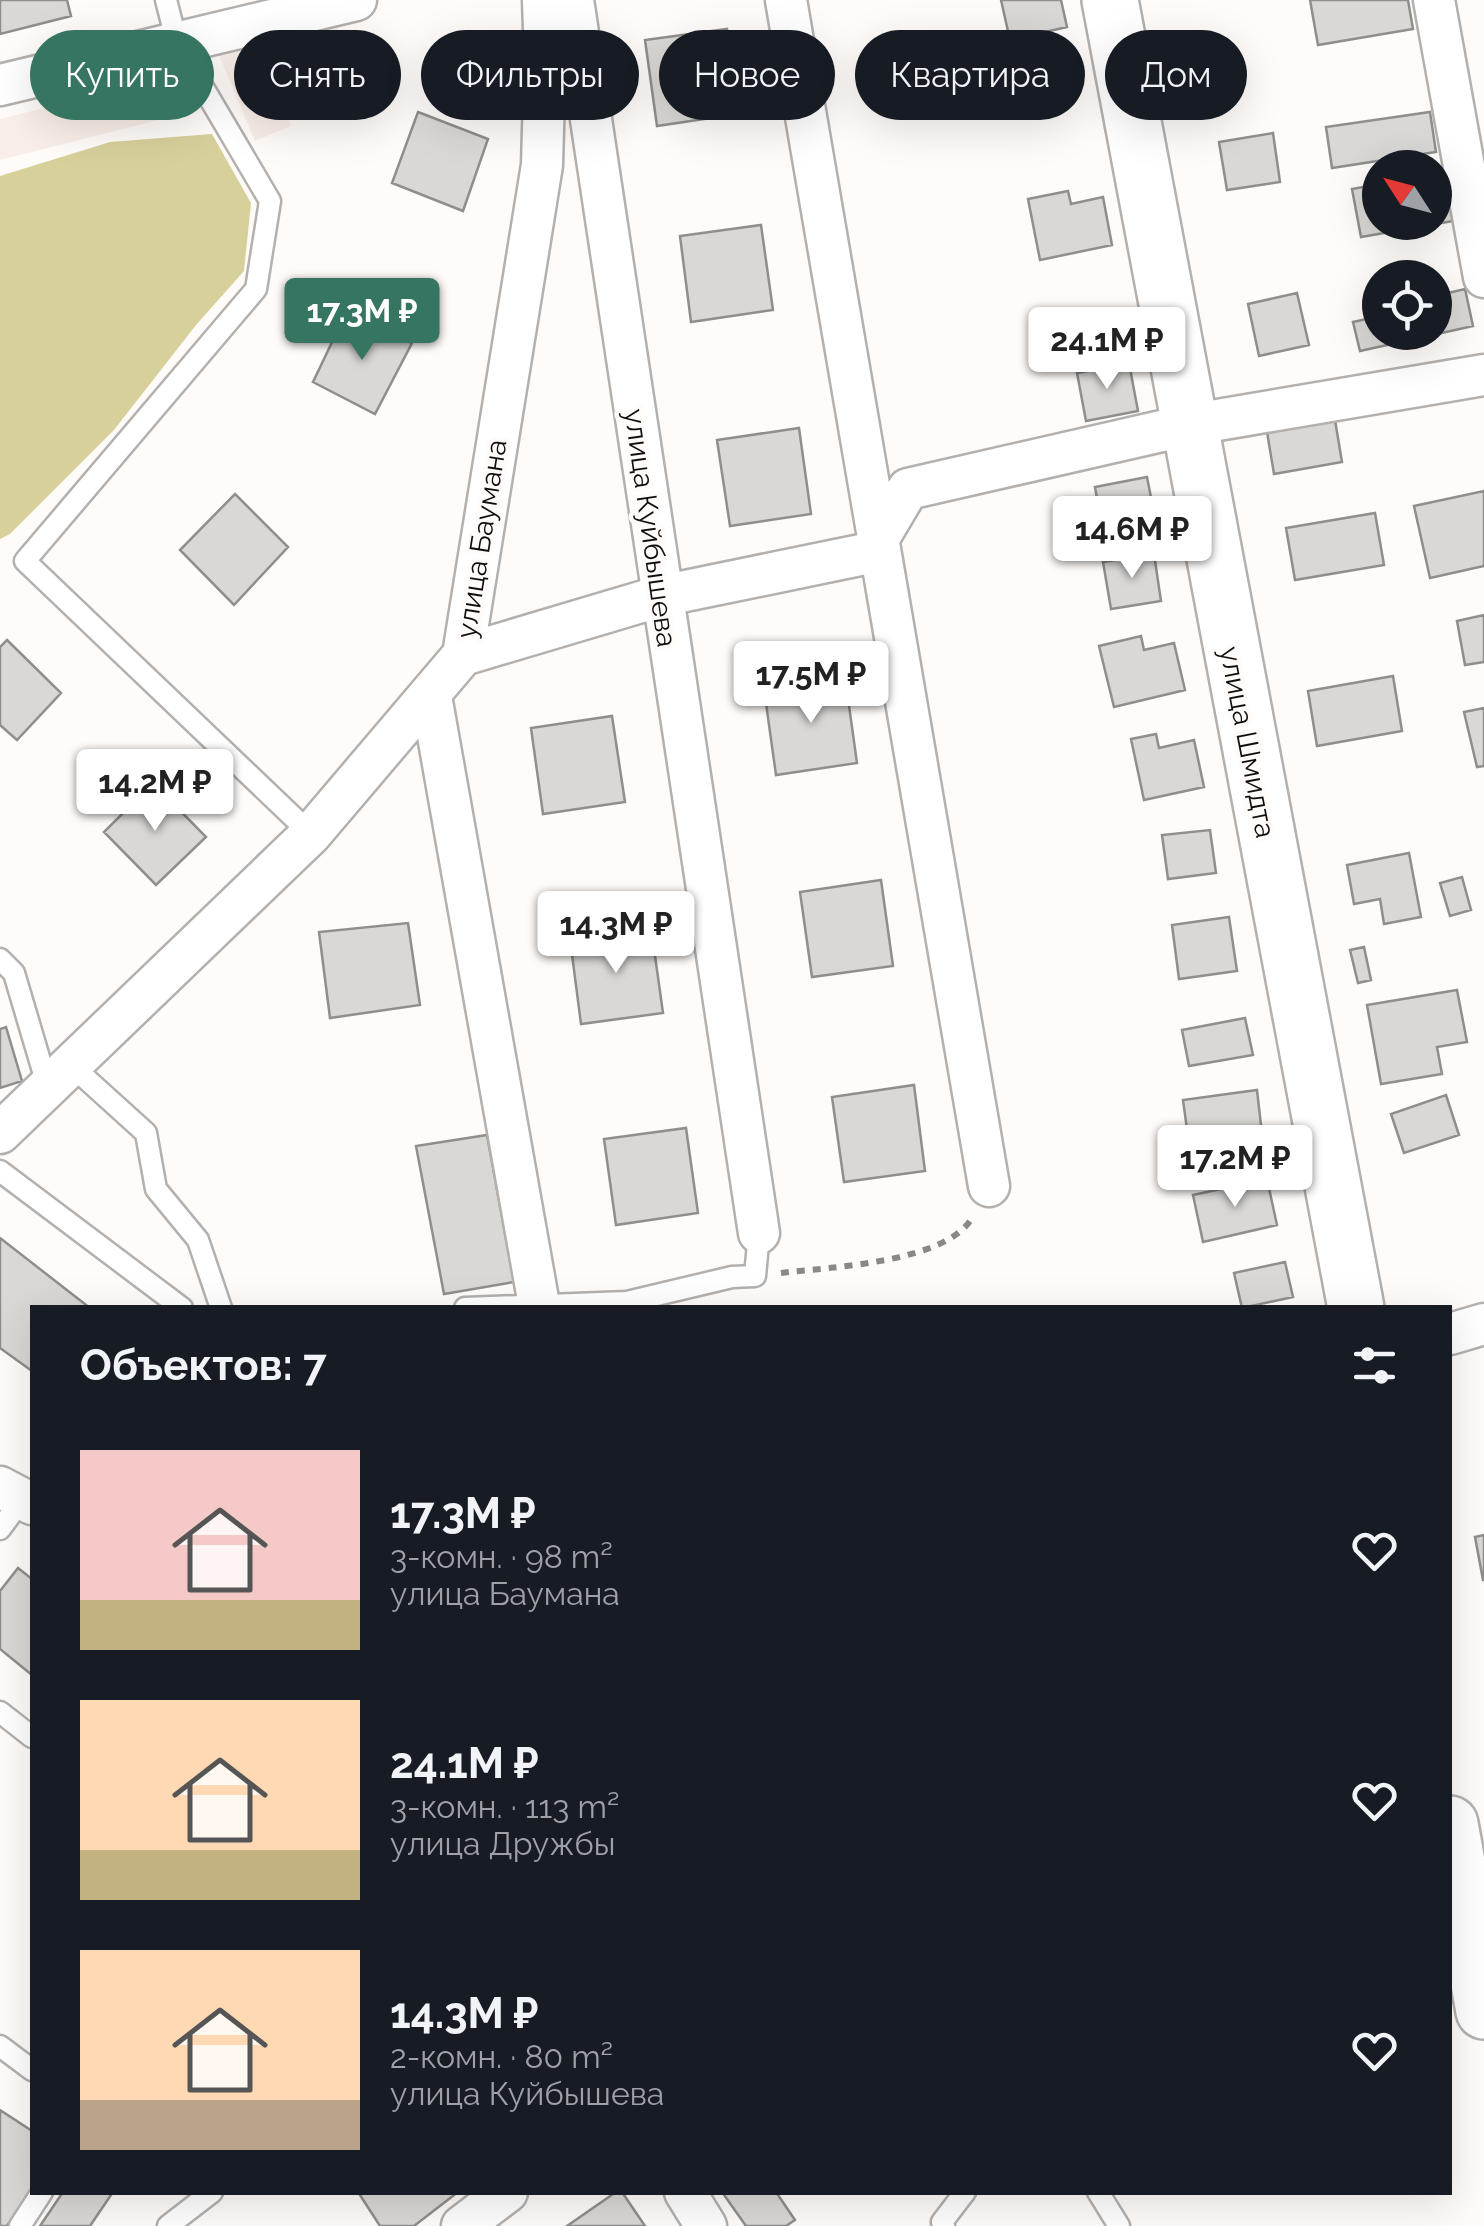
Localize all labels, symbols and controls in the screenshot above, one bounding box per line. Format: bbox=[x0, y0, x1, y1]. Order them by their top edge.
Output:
chip: Купить bbox=[30, 30, 214, 120]
chip: Снять bbox=[234, 30, 401, 120]
chip: Фильтры bbox=[421, 30, 639, 120]
chip: Новое bbox=[659, 30, 835, 120]
chip: Квартира bbox=[855, 30, 1085, 120]
chip: Дом bbox=[1105, 30, 1247, 120]
north arrow bbox=[1362, 150, 1452, 240]
map controls bbox=[1362, 150, 1452, 350]
button: locate bbox=[1362, 260, 1452, 350]
pin: 17.3M ₽ bbox=[270, 278, 454, 363]
text: 17.3M ₽ bbox=[307, 292, 418, 329]
pin: 24.1M ₽ bbox=[1015, 307, 1199, 392]
text: 24.1M ₽ bbox=[1050, 321, 1164, 358]
street label: улица Куйбышева bbox=[617, 407, 684, 649]
street label: улица Баумана bbox=[449, 437, 514, 641]
pin: 14.6M ₽ bbox=[1040, 496, 1224, 581]
text: 14.6M ₽ bbox=[1075, 510, 1189, 547]
pin: 17.5M ₽ bbox=[719, 641, 903, 726]
street label: улица Шмидта bbox=[1213, 644, 1282, 840]
text: 17.5M ₽ bbox=[756, 655, 866, 692]
pin: 14.2M ₽ bbox=[63, 749, 247, 834]
text: 14.2M ₽ bbox=[98, 763, 212, 800]
pin: 14.3M ₽ bbox=[524, 891, 708, 976]
text: 14.3M ₽ bbox=[559, 905, 673, 942]
pin: 17.2M ₽ bbox=[1143, 1125, 1327, 1210]
text: 17.2M ₽ bbox=[1179, 1139, 1291, 1176]
icon: filters bbox=[1347, 1338, 1402, 1393]
text: Объектов: 7 bbox=[80, 1341, 327, 1390]
text: 17.3M ₽ bbox=[390, 1489, 536, 1538]
icon: home bbox=[160, 1490, 280, 1610]
icon: heart bbox=[1347, 1523, 1402, 1578]
text: 3-комн. · 98 m² bbox=[390, 1538, 613, 1575]
text: улица Баумана bbox=[390, 1575, 620, 1612]
text: 24.1M ₽ bbox=[390, 1739, 539, 1788]
icon: home bbox=[160, 1740, 280, 1860]
icon: heart bbox=[1347, 1773, 1402, 1828]
text: 3-комн. · 113 m² bbox=[390, 1788, 619, 1825]
text: улица Дружбы bbox=[390, 1825, 615, 1862]
text: 14.3M ₽ bbox=[390, 1989, 538, 2038]
icon: home bbox=[160, 1990, 280, 2110]
icon: heart bbox=[1347, 2023, 1402, 2078]
text: 2-комн. · 80 m² bbox=[390, 2038, 613, 2075]
text: улица Куйбышева bbox=[390, 2075, 664, 2112]

